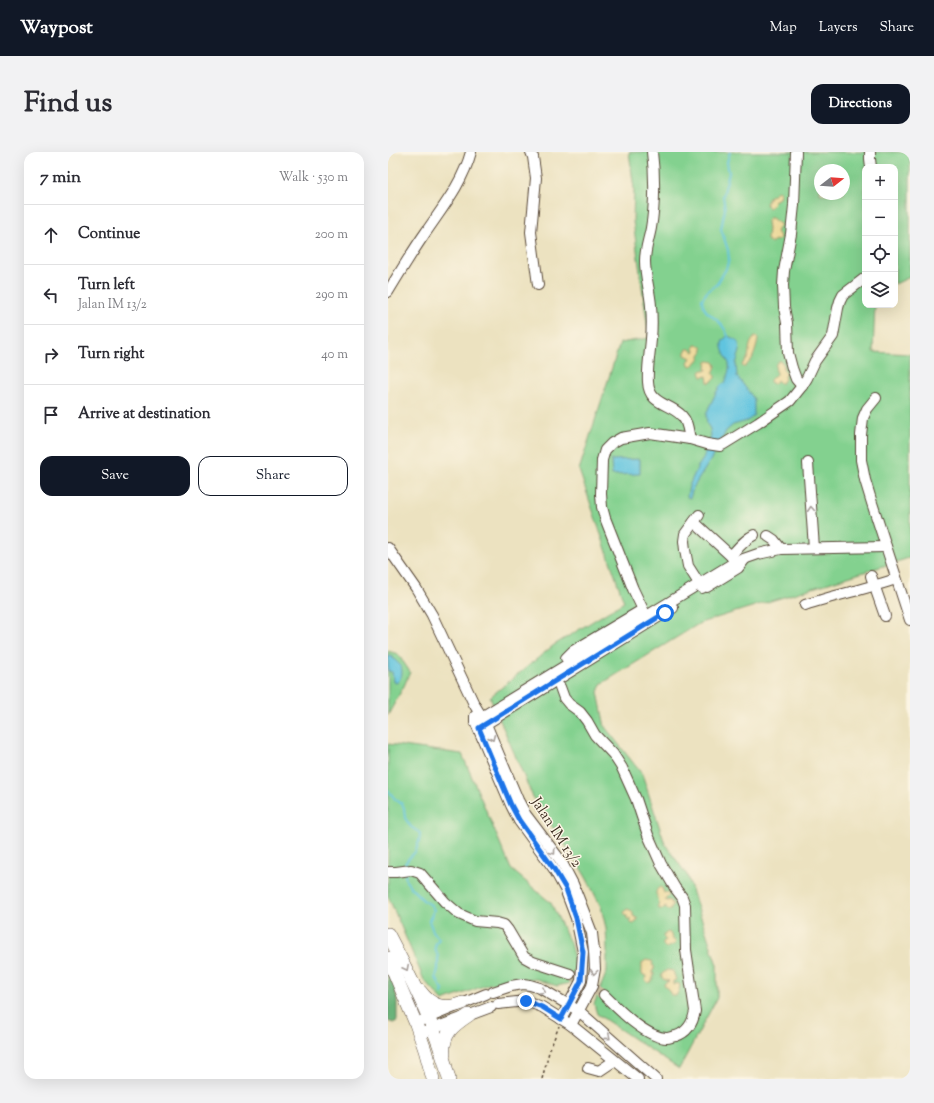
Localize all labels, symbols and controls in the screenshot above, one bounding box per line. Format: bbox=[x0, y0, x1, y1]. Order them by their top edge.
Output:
text: Waypost bbox=[20, 15, 93, 42]
text: Map bbox=[770, 18, 797, 38]
text: Layers bbox=[819, 18, 857, 38]
text: Share bbox=[879, 18, 914, 38]
text: Find us bbox=[24, 84, 112, 124]
button: Directions bbox=[811, 84, 910, 124]
north arrow bbox=[814, 164, 850, 200]
map controls bbox=[862, 164, 898, 308]
button: + bbox=[862, 164, 898, 200]
text: 7 min bbox=[40, 166, 81, 190]
text: Walk · 530 m bbox=[279, 169, 348, 187]
button: − bbox=[862, 200, 898, 236]
icon: ahead bbox=[40, 224, 62, 246]
text: Continue bbox=[78, 224, 140, 245]
text: 200 m bbox=[315, 226, 348, 244]
button: locate bbox=[862, 236, 898, 272]
button: layers bbox=[862, 272, 898, 308]
text: Turn left bbox=[78, 275, 135, 296]
icon: left bbox=[40, 284, 62, 306]
text: 290 m bbox=[315, 286, 348, 304]
text: Jalan IM 13/2 bbox=[78, 296, 147, 314]
icon: right bbox=[40, 344, 62, 366]
text: Turn right bbox=[78, 344, 144, 365]
text: 40 m bbox=[321, 346, 348, 364]
icon: arrive bbox=[40, 404, 62, 426]
text: Arrive at destination bbox=[78, 404, 211, 425]
button: Save bbox=[40, 456, 190, 496]
button: Share bbox=[198, 456, 348, 496]
one-way arrow bbox=[806, 506, 815, 512]
route start bbox=[656, 604, 674, 622]
one-way arrow bbox=[488, 734, 496, 741]
street label: Jalan IM 13/2 bbox=[525, 793, 586, 872]
one-way arrow bbox=[549, 847, 556, 854]
one-way arrow bbox=[401, 964, 409, 972]
one-way arrow bbox=[590, 969, 599, 975]
one-way arrow bbox=[539, 986, 547, 993]
route end bbox=[517, 992, 535, 1010]
one-way arrow bbox=[603, 1032, 611, 1040]

